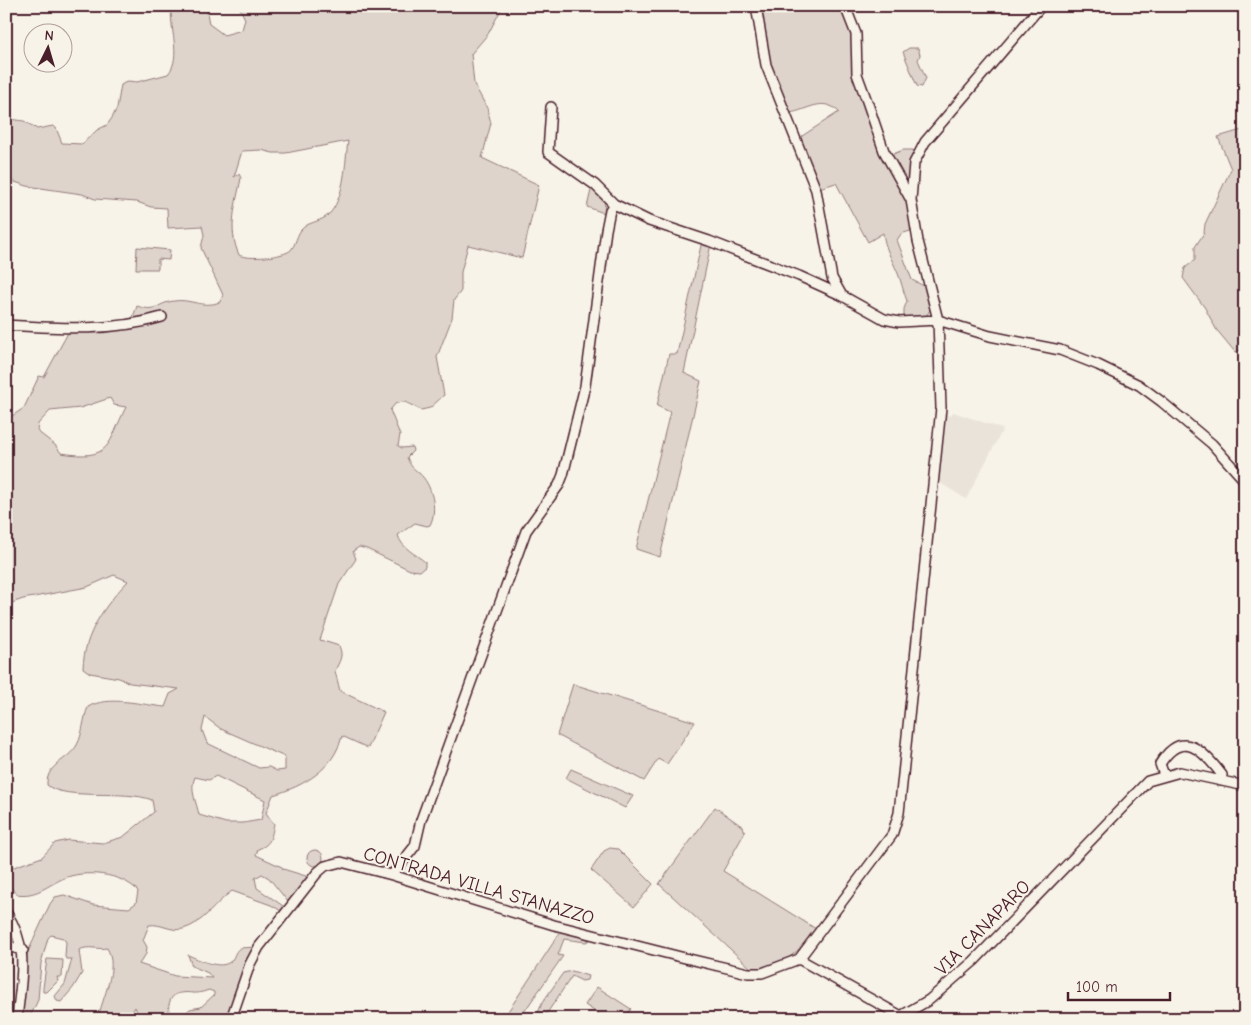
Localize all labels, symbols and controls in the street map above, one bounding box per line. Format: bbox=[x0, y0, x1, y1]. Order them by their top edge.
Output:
north arrow bbox=[22, 22, 72, 72]
text: N bbox=[44, 27, 54, 44]
street label: CONTRADA VILLA STANAZZO bbox=[361, 842, 597, 929]
street label: VIA CANAPARO bbox=[930, 875, 1035, 980]
scale bar bbox=[1068, 970, 1171, 1002]
text: 100 m bbox=[1076, 978, 1118, 996]

